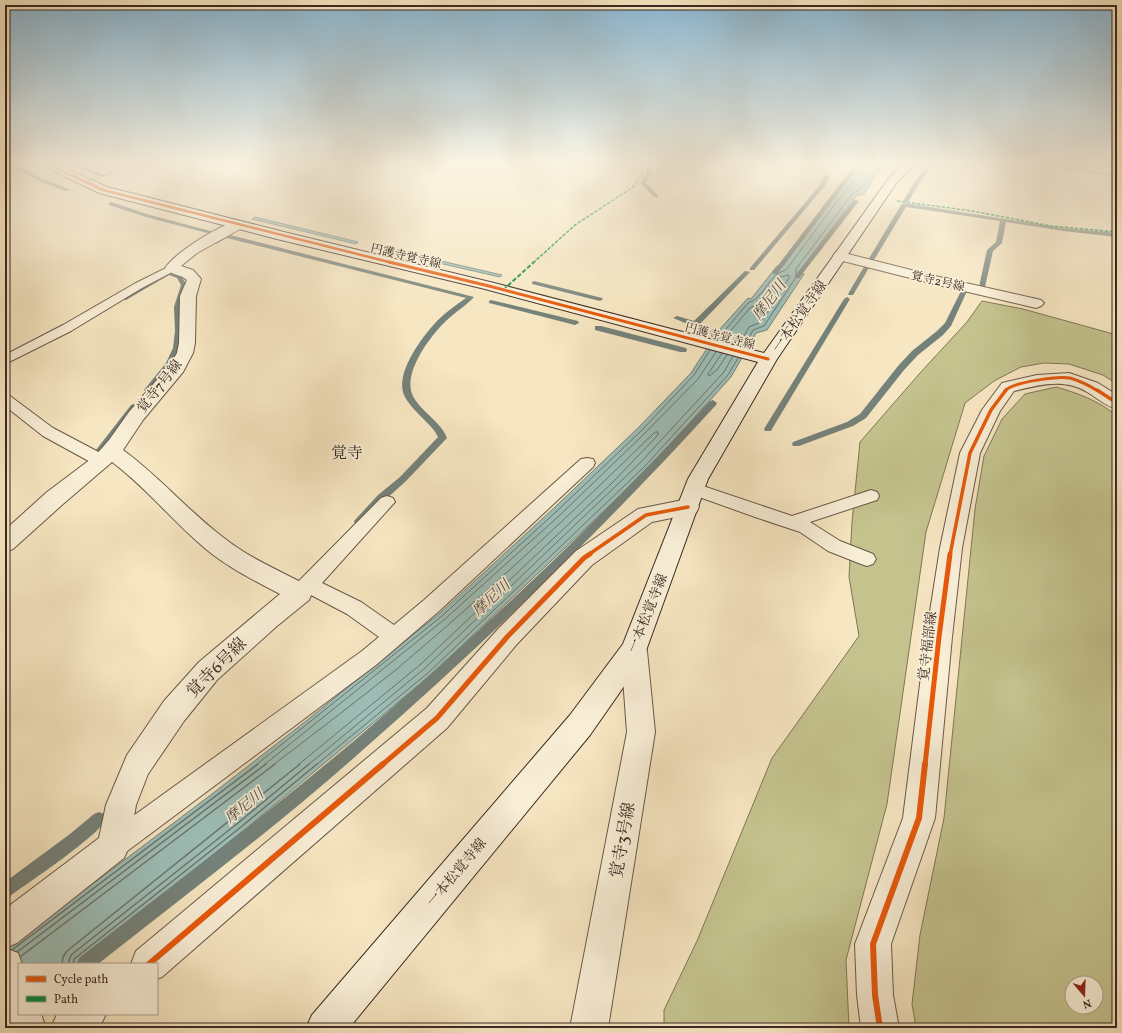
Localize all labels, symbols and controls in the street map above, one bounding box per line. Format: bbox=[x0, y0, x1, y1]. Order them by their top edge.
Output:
street label: 円護寺覚寺線 bbox=[369, 241, 443, 273]
street label: 覚寺2号線 bbox=[909, 268, 966, 296]
water label: 摩尼川 bbox=[748, 275, 793, 325]
street label: 一本松覚寺線 bbox=[768, 277, 832, 357]
street label: 円護寺覚寺線 bbox=[683, 320, 757, 354]
street label: 覚寺7号線 bbox=[133, 356, 187, 418]
district label: 覚寺 bbox=[331, 443, 363, 465]
street label: 一本松覚寺線 bbox=[624, 571, 673, 656]
water label: 摩尼川 bbox=[468, 575, 517, 622]
street label: 覚寺福部線 bbox=[915, 610, 942, 682]
street label: 覚寺6号線 bbox=[182, 633, 252, 703]
water label: 摩尼川 bbox=[221, 784, 271, 829]
street label: 覚寺3号線 bbox=[605, 800, 641, 880]
street label: 一本松覚寺線 bbox=[423, 835, 491, 911]
legend bbox=[18, 963, 158, 1015]
text: Cycle path bbox=[54, 972, 109, 988]
north arrow bbox=[1064, 975, 1104, 1015]
text: Path bbox=[54, 992, 78, 1008]
text: N bbox=[1081, 995, 1093, 1011]

